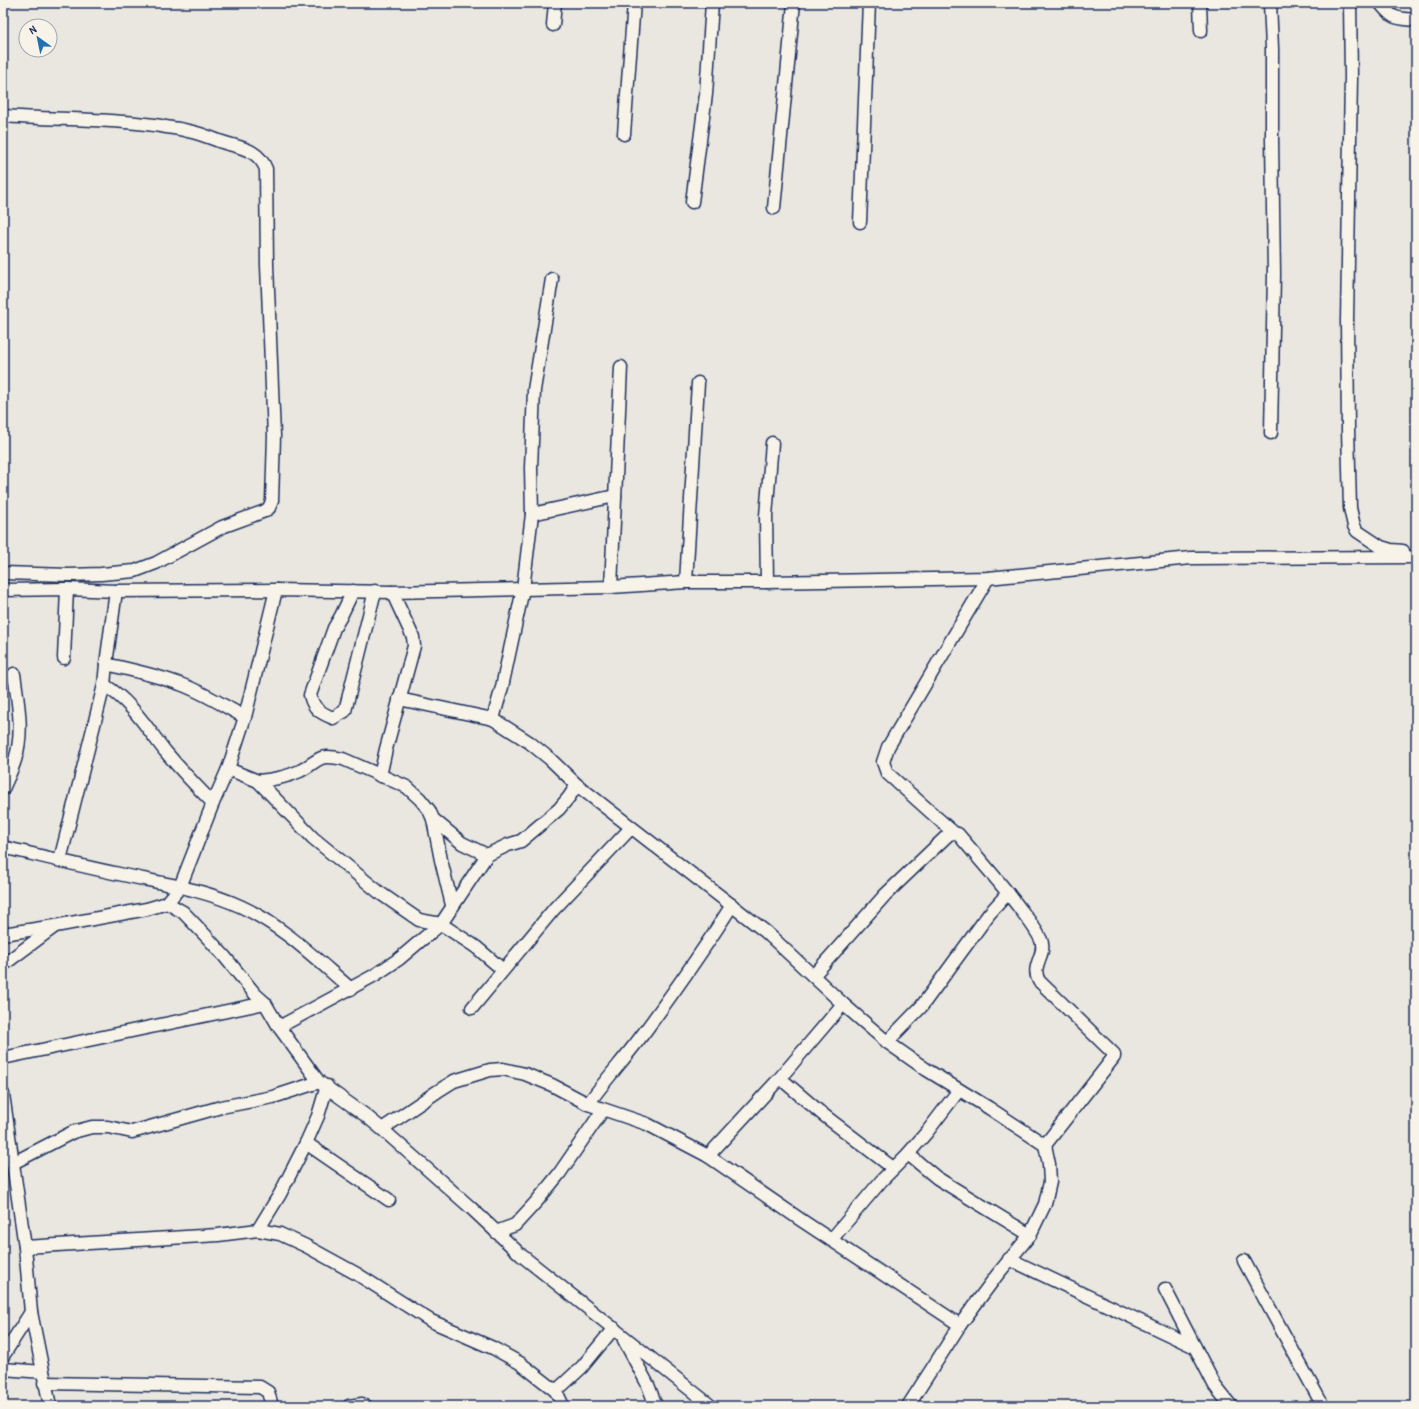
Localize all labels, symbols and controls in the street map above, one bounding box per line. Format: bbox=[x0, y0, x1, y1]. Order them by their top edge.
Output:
north arrow bbox=[18, 18, 58, 58]
text: N bbox=[26, 22, 39, 37]

